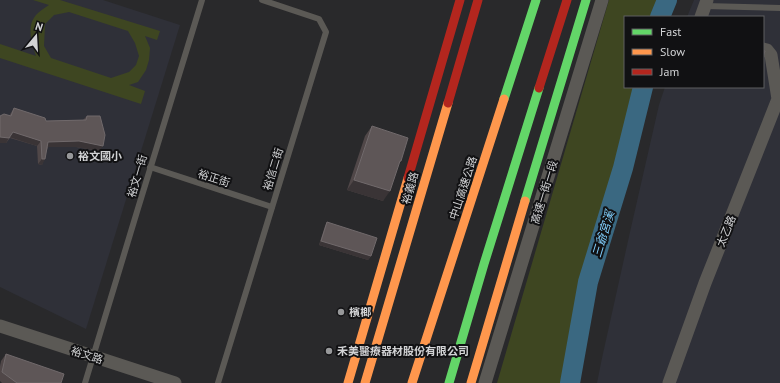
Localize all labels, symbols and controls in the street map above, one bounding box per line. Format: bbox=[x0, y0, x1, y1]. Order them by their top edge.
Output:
north arrow bbox=[16, 16, 56, 56]
legend bbox=[624, 16, 764, 88]
text: N bbox=[33, 19, 45, 34]
text: Fast bbox=[660, 24, 681, 39]
text: Slow bbox=[660, 44, 685, 59]
text: Jam bbox=[659, 64, 679, 79]
street label: 裕信二街 bbox=[260, 146, 286, 192]
place label: 裕文國小 bbox=[78, 149, 122, 163]
marker: 裕文國小 bbox=[65, 151, 75, 161]
street label: 裕文一街 bbox=[124, 153, 150, 199]
street label: 中山高速公路 bbox=[446, 154, 480, 222]
street label: 高速一街一段 bbox=[528, 158, 560, 226]
street label: 裕正街 bbox=[196, 166, 232, 190]
street label: 裕義路 bbox=[399, 170, 421, 206]
water label: 三爺宮溪 bbox=[589, 207, 618, 259]
street label: 太乙路 bbox=[713, 213, 739, 249]
place label: 檳榔 bbox=[349, 305, 371, 319]
marker: 檳榔 bbox=[336, 307, 346, 317]
street label: 裕文路 bbox=[69, 343, 105, 367]
place label: 禾美醫療器材股份有限公司 bbox=[337, 344, 469, 358]
marker: 禾美醫療器材股份有限公司 bbox=[324, 346, 334, 356]

